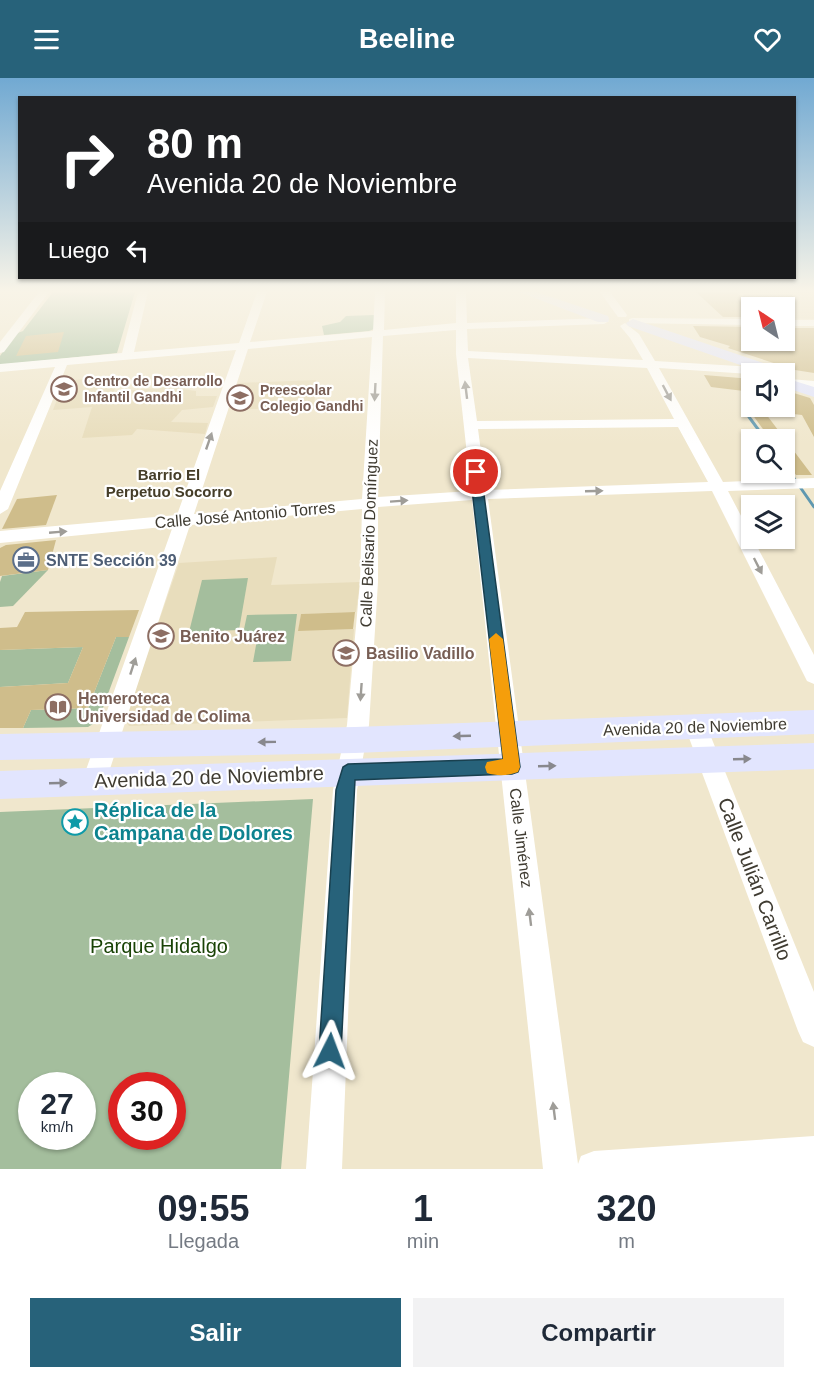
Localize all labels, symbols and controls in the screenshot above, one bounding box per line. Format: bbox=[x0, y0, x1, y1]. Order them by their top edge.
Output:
icon: menu bbox=[30, 23, 63, 56]
icon: heart bbox=[751, 23, 784, 56]
text: Beeline bbox=[359, 24, 455, 54]
icon: right bbox=[48, 120, 126, 198]
text: 80 m bbox=[147, 120, 243, 167]
text: Avenida 20 de Noviembre bbox=[147, 169, 457, 199]
icon: left bbox=[121, 234, 154, 267]
text: Luego bbox=[48, 238, 109, 263]
north arrow bbox=[741, 297, 795, 351]
map controls bbox=[741, 297, 795, 549]
button: sound bbox=[741, 363, 795, 417]
place label: Centro de Desarrollo Infantil Gandhi bbox=[84, 373, 222, 405]
school or university icon: Centro de Desarrollo Infantil Gandhi bbox=[49, 374, 79, 404]
one-way arrow bbox=[461, 381, 471, 400]
place label: Preescolar Colegio Gandhi bbox=[260, 382, 363, 414]
school or university icon: Preescolar Colegio Gandhi bbox=[225, 383, 255, 413]
one-way arrow bbox=[371, 383, 380, 402]
one-way arrow bbox=[662, 385, 672, 402]
button: search bbox=[741, 429, 795, 483]
one-way arrow bbox=[205, 432, 215, 450]
street label: Calle Belisario Domínguez bbox=[357, 438, 381, 628]
pin bbox=[450, 446, 501, 497]
icon: arrive bbox=[459, 455, 492, 488]
district label: Barrio El Perpetuo Socorro bbox=[106, 466, 232, 500]
one-way arrow bbox=[584, 487, 603, 496]
button: layers bbox=[741, 495, 795, 549]
one-way arrow bbox=[389, 496, 408, 506]
street label: Calle José Antonio Torres bbox=[154, 499, 336, 531]
one-way arrow bbox=[49, 527, 68, 537]
office icon: SNTE Sección 39 bbox=[11, 545, 41, 575]
place label: SNTE Sección 39 bbox=[46, 552, 177, 569]
one-way arrow bbox=[753, 557, 763, 574]
school or university icon: Benito Juárez bbox=[146, 621, 176, 651]
place label: Benito Juárez bbox=[180, 628, 285, 645]
school or university icon: Basilio Vadillo bbox=[331, 638, 361, 668]
place label: Basilio Vadillo bbox=[366, 645, 475, 662]
one-way arrow bbox=[129, 657, 139, 675]
one-way arrow bbox=[356, 682, 366, 701]
place label: Hemeroteca Universidad de Colima bbox=[78, 690, 251, 725]
library icon: Hemeroteca Universidad de Colima bbox=[43, 692, 73, 722]
street label: Avenida 20 de Noviembre bbox=[603, 715, 787, 739]
one-way arrow bbox=[452, 731, 471, 740]
one-way arrow bbox=[257, 737, 276, 746]
one-way arrow bbox=[733, 754, 752, 763]
one-way arrow bbox=[538, 761, 557, 770]
street label: Avenida 20 de Noviembre bbox=[94, 762, 324, 792]
one-way arrow bbox=[49, 778, 68, 787]
street label: Calle Jiménez bbox=[506, 787, 536, 889]
street label: Calle Julián Carrillo bbox=[714, 795, 796, 963]
place label: Réplica de la Campana de Dolores bbox=[94, 799, 293, 844]
place icon: Réplica de la Campana de Dolores bbox=[60, 807, 90, 837]
one-way arrow bbox=[526, 908, 535, 927]
park label: Parque Hidalgo bbox=[90, 935, 228, 957]
position arrow bbox=[298, 1019, 362, 1083]
speed limit sign: 30 bbox=[108, 1072, 186, 1150]
text: 27 bbox=[40, 1087, 74, 1120]
one-way arrow bbox=[550, 1101, 559, 1120]
text: km/h bbox=[41, 1118, 73, 1135]
text: 09:55 bbox=[157, 1188, 249, 1229]
text: 1 bbox=[413, 1188, 433, 1229]
text: 320 bbox=[596, 1188, 657, 1229]
text: Llegada bbox=[168, 1230, 239, 1252]
text: min bbox=[407, 1230, 439, 1252]
text: m bbox=[618, 1230, 635, 1252]
button: Salir bbox=[30, 1298, 401, 1367]
button: Compartir bbox=[413, 1298, 784, 1367]

